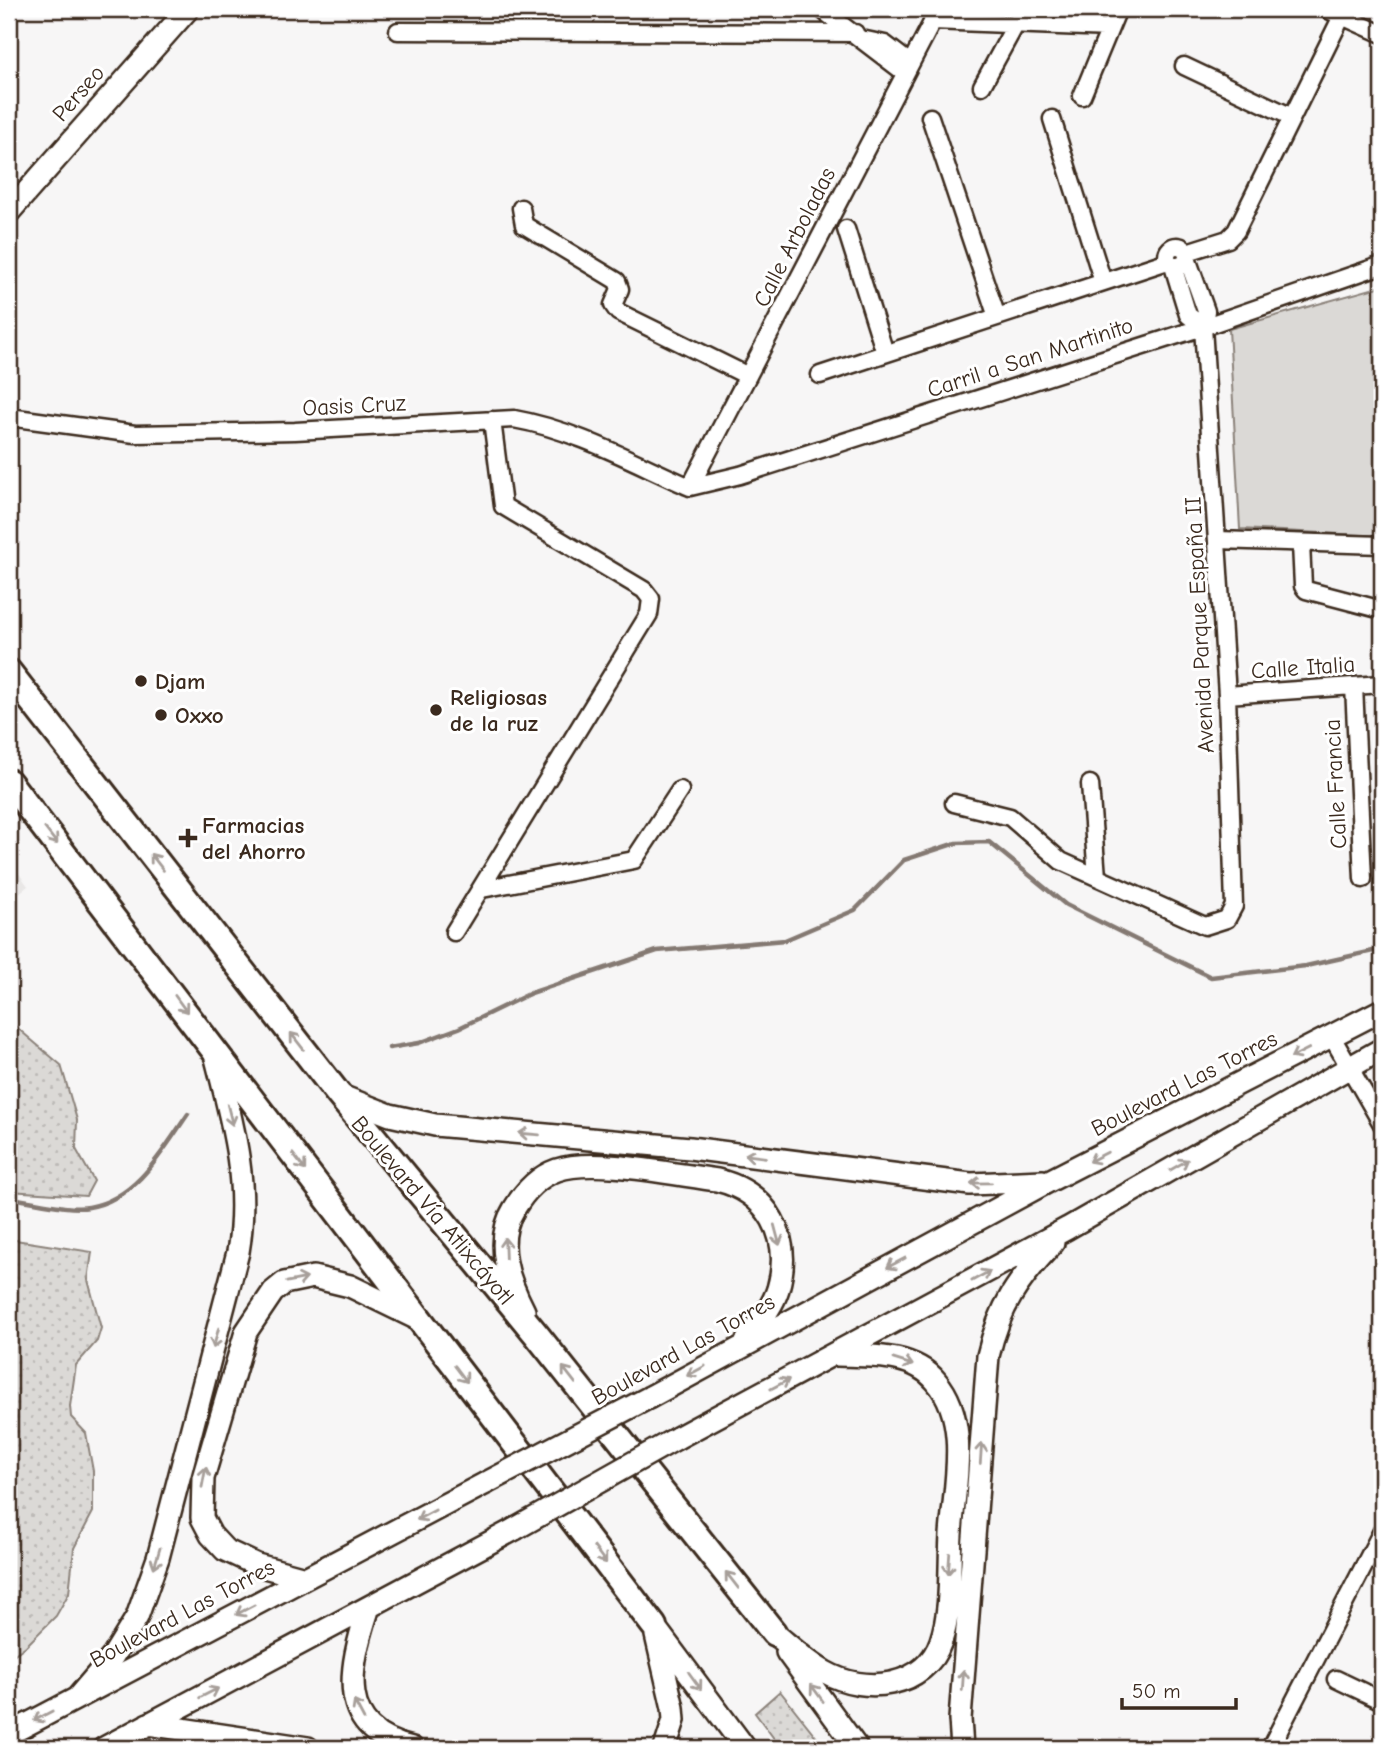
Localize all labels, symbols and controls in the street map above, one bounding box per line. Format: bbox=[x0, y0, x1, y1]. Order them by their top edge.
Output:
street label: Perseo bbox=[47, 60, 110, 127]
street label: Calle Arboladas bbox=[748, 163, 841, 311]
street label: Carril a San Martinito bbox=[924, 311, 1136, 404]
street label: Oasis Cruz bbox=[302, 389, 407, 422]
street label: Avenida Parque España II bbox=[1179, 496, 1220, 754]
street label: Calle Italia bbox=[1250, 650, 1356, 685]
place label: Djam bbox=[155, 668, 205, 695]
marker: Djam bbox=[133, 673, 149, 689]
place label: Religiosas de la ruz bbox=[450, 684, 547, 737]
place label: Oxxo bbox=[175, 702, 224, 729]
marker: Religiosas de la ruz bbox=[428, 702, 444, 718]
marker: Oxxo bbox=[153, 707, 169, 723]
street label: Calle Francia bbox=[1319, 718, 1352, 850]
place label: Farmacias del Ahorro bbox=[202, 812, 306, 865]
one-way arrow bbox=[43, 826, 58, 844]
marker: Farmacias del Ahorro bbox=[180, 830, 196, 846]
one-way arrow bbox=[149, 854, 164, 872]
one-way arrow bbox=[173, 995, 188, 1013]
street label: Boulevard Las Torres bbox=[1087, 1025, 1282, 1142]
one-way arrow bbox=[289, 1033, 304, 1051]
one-way arrow bbox=[1290, 1047, 1311, 1060]
one-way arrow bbox=[224, 1103, 237, 1126]
street label: Boulevard Vía Atlixcáyotl bbox=[346, 1110, 520, 1310]
one-way arrow bbox=[518, 1127, 541, 1140]
one-way arrow bbox=[744, 1150, 767, 1163]
one-way arrow bbox=[1088, 1150, 1108, 1164]
one-way arrow bbox=[291, 1152, 306, 1171]
one-way arrow bbox=[1169, 1158, 1189, 1172]
one-way arrow bbox=[970, 1177, 993, 1190]
one-way arrow bbox=[771, 1223, 784, 1246]
one-way arrow bbox=[499, 1237, 512, 1260]
one-way arrow bbox=[887, 1256, 907, 1270]
one-way arrow bbox=[970, 1268, 990, 1282]
one-way arrow bbox=[285, 1273, 308, 1287]
street label: Boulevard Las Torres bbox=[587, 1288, 780, 1411]
one-way arrow bbox=[209, 1326, 222, 1349]
one-way arrow bbox=[891, 1356, 913, 1369]
one-way arrow bbox=[454, 1364, 469, 1383]
one-way arrow bbox=[687, 1364, 707, 1378]
one-way arrow bbox=[561, 1367, 576, 1385]
one-way arrow bbox=[770, 1376, 790, 1390]
one-way arrow bbox=[974, 1442, 987, 1465]
one-way arrow bbox=[198, 1466, 211, 1489]
one-way arrow bbox=[416, 1508, 437, 1522]
one-way arrow bbox=[592, 1545, 607, 1563]
one-way arrow bbox=[150, 1546, 163, 1568]
one-way arrow bbox=[942, 1552, 955, 1575]
street label: Boulevard Las Torres bbox=[85, 1553, 279, 1674]
one-way arrow bbox=[724, 1571, 739, 1590]
one-way arrow bbox=[235, 1603, 256, 1617]
scale bar bbox=[1122, 1666, 1235, 1710]
one-way arrow bbox=[957, 1669, 970, 1692]
one-way arrow bbox=[688, 1671, 702, 1690]
text: 50 m bbox=[1132, 1679, 1181, 1703]
one-way arrow bbox=[810, 1684, 824, 1703]
one-way arrow bbox=[198, 1685, 219, 1699]
one-way arrow bbox=[352, 1700, 365, 1721]
one-way arrow bbox=[33, 1710, 54, 1723]

